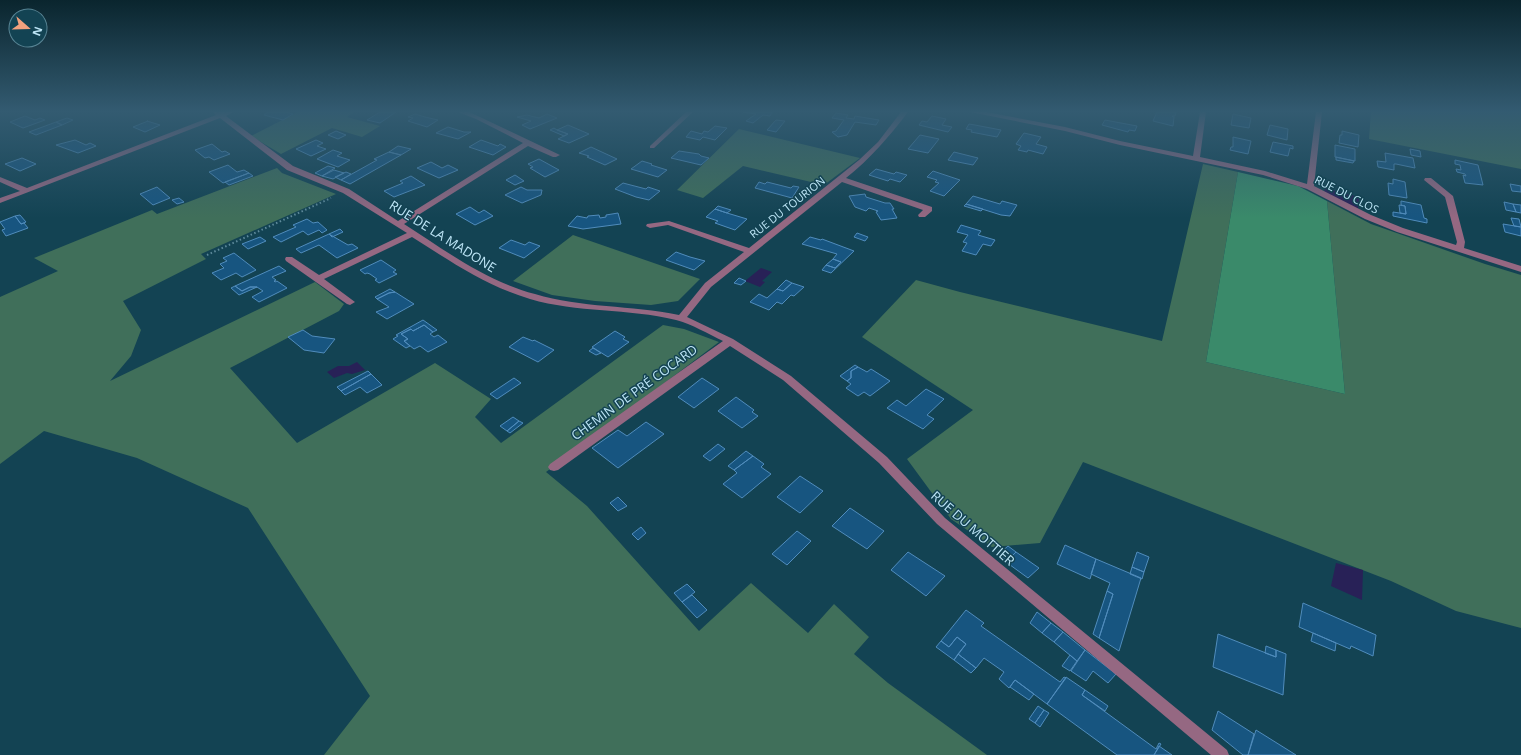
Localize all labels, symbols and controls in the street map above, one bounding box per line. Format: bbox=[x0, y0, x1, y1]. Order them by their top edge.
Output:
north arrow bbox=[8, 8, 48, 48]
text: N bbox=[29, 25, 46, 38]
street label: RUE DU CLOS bbox=[1312, 171, 1382, 217]
street label: RUE DU TOURION bbox=[746, 173, 828, 241]
street label: RUE DE LA MADONE bbox=[386, 196, 500, 276]
street label: CHEMIN DE PRÉ COCARD bbox=[567, 340, 701, 444]
street label: RUE DU MOTTIER bbox=[927, 487, 1019, 569]

